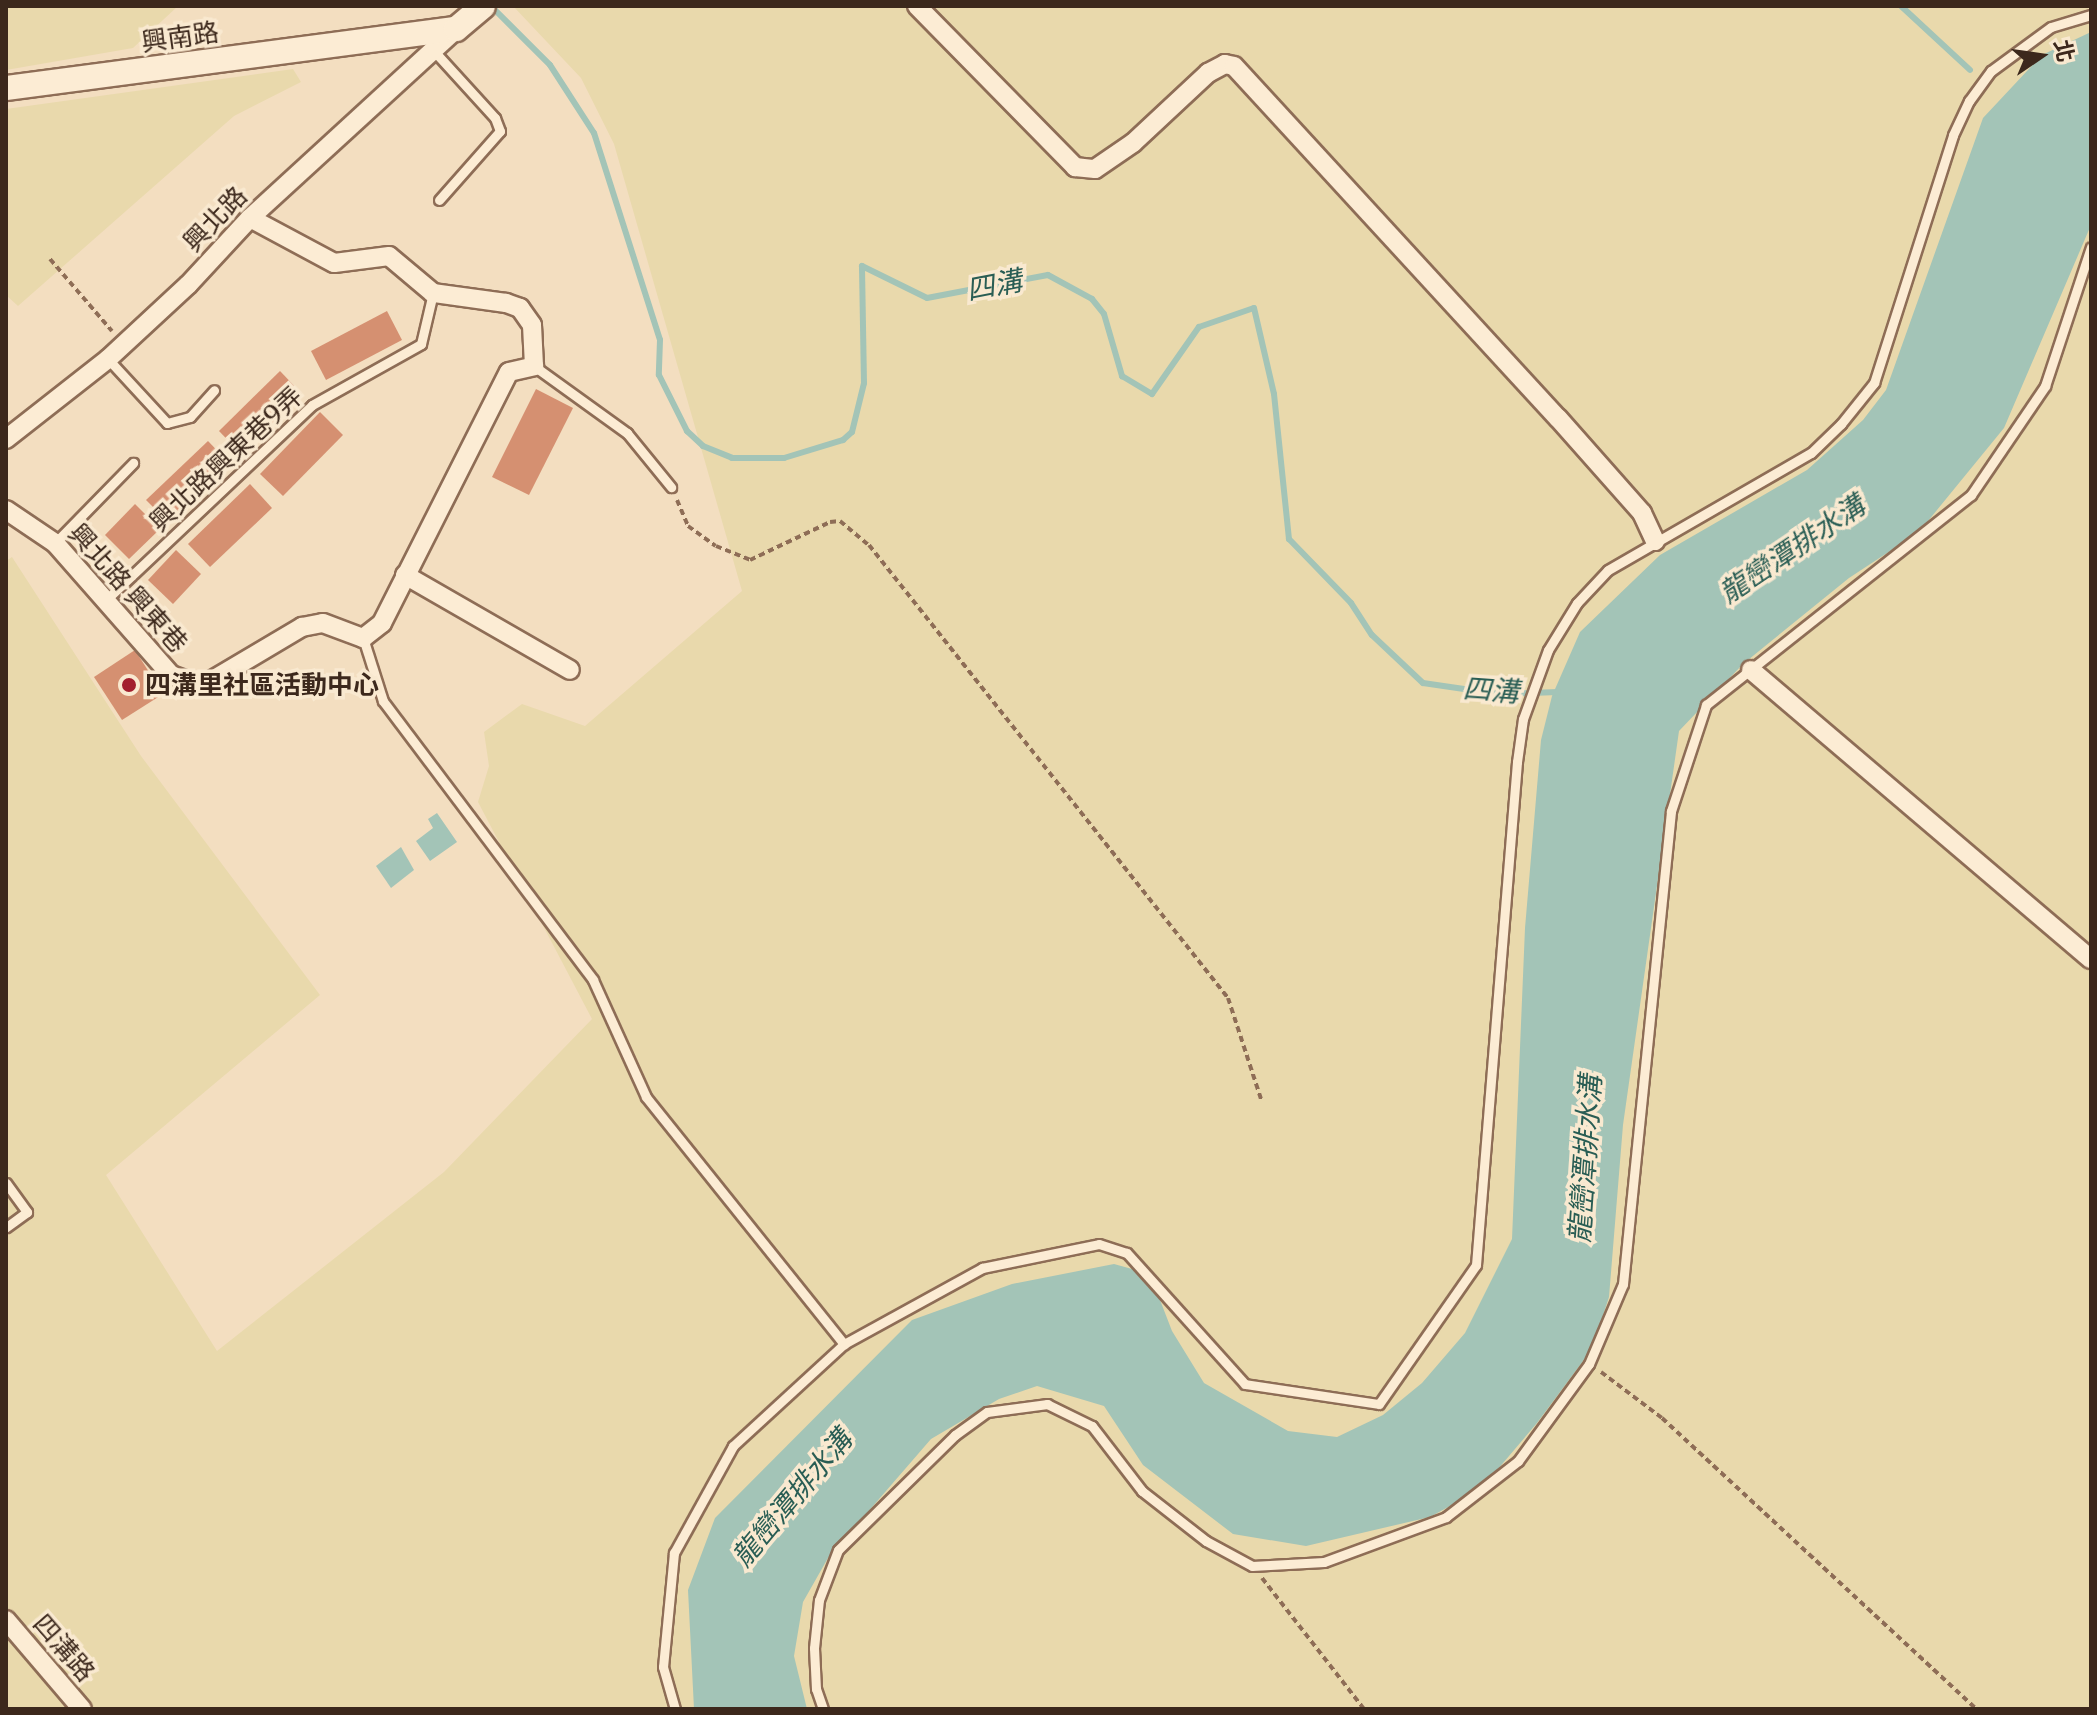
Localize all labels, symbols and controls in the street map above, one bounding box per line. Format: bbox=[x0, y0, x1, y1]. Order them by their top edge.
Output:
street label: 興南路 bbox=[139, 16, 221, 58]
north arrow bbox=[2001, 16, 2081, 96]
text: 北 bbox=[2048, 37, 2081, 64]
street label: 興北路 bbox=[177, 180, 253, 258]
water label: 四溝 bbox=[963, 263, 1025, 307]
street label: 興北路興東巷9弄 bbox=[143, 380, 309, 538]
water label: 龍巒潭排水溝 bbox=[1713, 488, 1871, 610]
street label: 興北路 興東巷 bbox=[62, 517, 194, 659]
place label: 四溝里社區活動中心 bbox=[145, 669, 379, 701]
water label: 四溝 bbox=[1462, 671, 1520, 709]
marker: 四溝里社區活動中心 bbox=[120, 676, 138, 694]
water label: 龍巒潭排水溝 bbox=[1562, 1074, 1608, 1244]
water label: 龍巒潭排水溝 bbox=[725, 1423, 859, 1573]
street label: 四溝路 bbox=[27, 1608, 101, 1688]

